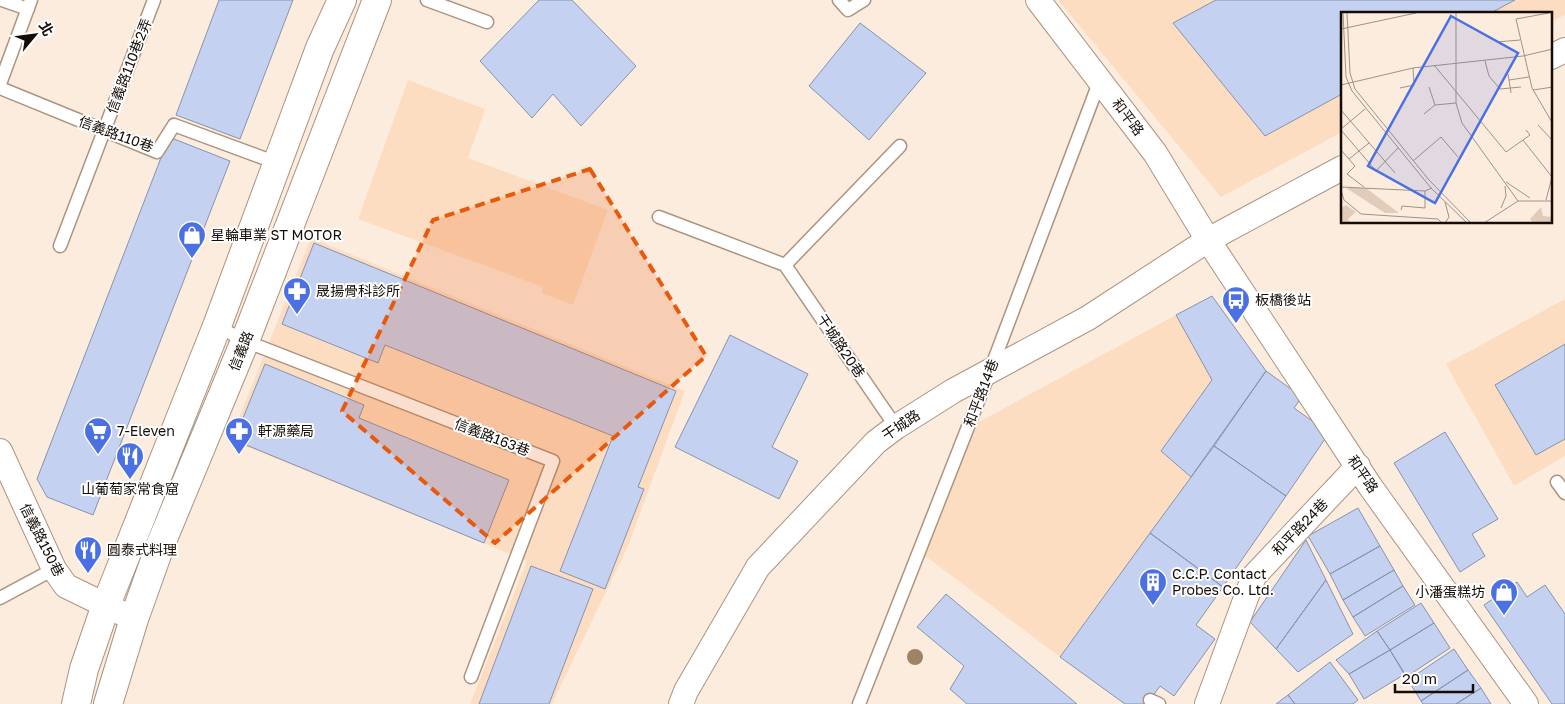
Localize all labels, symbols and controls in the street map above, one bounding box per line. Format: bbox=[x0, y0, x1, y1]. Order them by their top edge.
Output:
north arrow bbox=[10, 10, 60, 60]
inset map bbox=[1341, 12, 1552, 224]
street label: 信義路110巷2弄 bbox=[103, 16, 154, 116]
text: 北 bbox=[36, 18, 58, 39]
street label: 和平路 bbox=[1109, 95, 1148, 139]
street label: 信義路110巷 bbox=[76, 112, 156, 155]
shop icon: 星輪車業 ST MOTOR bbox=[177, 220, 207, 259]
place label: 星輪車業 ST MOTOR bbox=[211, 226, 342, 243]
pharmacy icon: 晟揚骨科診所 bbox=[282, 276, 312, 315]
place label: 晟揚骨科診所 bbox=[316, 282, 400, 299]
bus stop icon: 板橋後站 bbox=[1221, 285, 1251, 324]
place label: 板橋後站 bbox=[1255, 291, 1311, 308]
street label: 干城路20巷 bbox=[814, 311, 869, 381]
street label: 信義路 bbox=[225, 328, 256, 373]
street label: 和平路14巷 bbox=[960, 356, 1001, 429]
street label: 干城路 bbox=[879, 406, 923, 443]
street label: 信義路163巷 bbox=[452, 414, 532, 459]
supermarket icon: 7-Eleven bbox=[83, 416, 113, 455]
pharmacy icon: 軒源藥局 bbox=[224, 416, 254, 455]
place label: 7-Eleven bbox=[117, 422, 175, 439]
place label: 軒源藥局 bbox=[258, 422, 314, 439]
restaurant icon: 山葡萄家常食窟 bbox=[115, 441, 145, 480]
street label: 和平路 bbox=[1345, 452, 1382, 496]
place label: 山葡萄家常食窟 bbox=[81, 480, 179, 497]
street label: 和平路24巷 bbox=[1268, 495, 1331, 559]
street label: 信義路150巷 bbox=[17, 500, 68, 579]
restaurant icon: 圓泰式料理 bbox=[73, 535, 103, 574]
place label: 圓泰式料理 bbox=[107, 541, 177, 558]
place label: C.C.P. Contact Probes Co. Ltd. bbox=[1172, 565, 1274, 598]
building icon: C.C.P. Contact Probes Co. Ltd. bbox=[1138, 567, 1168, 606]
shop icon: 小潘蛋糕坊 bbox=[1489, 577, 1519, 616]
place label: 小潘蛋糕坊 bbox=[1415, 583, 1485, 600]
scale bar bbox=[1395, 662, 1472, 694]
text: 20 m bbox=[1402, 669, 1437, 687]

